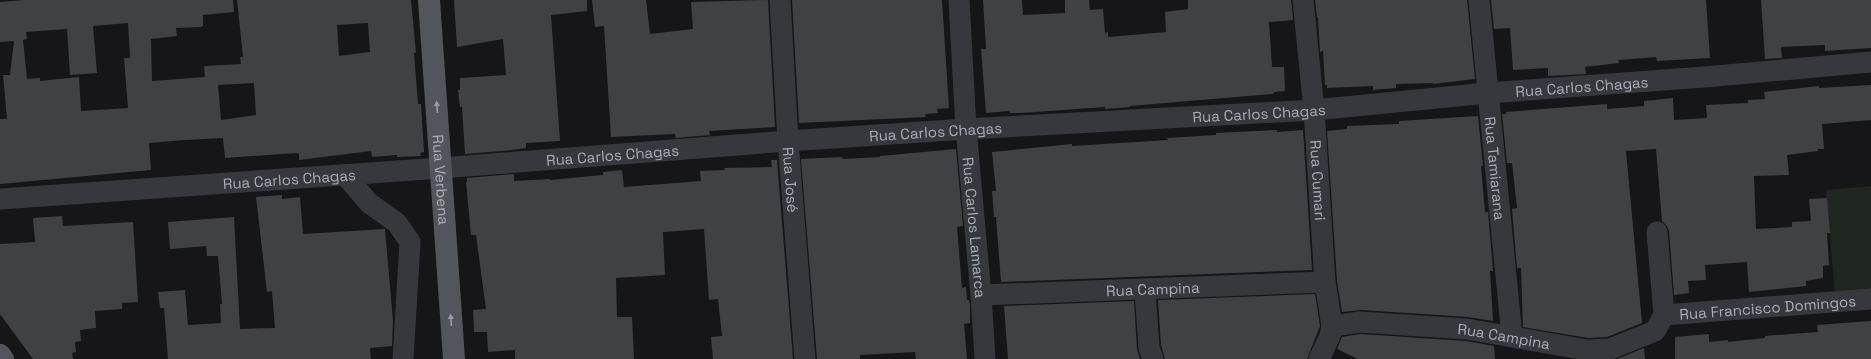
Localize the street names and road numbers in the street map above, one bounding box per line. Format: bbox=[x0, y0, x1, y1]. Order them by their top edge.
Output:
street label: Rua Carlos Chagas bbox=[1515, 72, 1649, 100]
street label: Rua Carlos Chagas bbox=[1192, 99, 1327, 126]
street label: Rua Tamiarana bbox=[1481, 115, 1510, 221]
street label: Rua Carlos Chagas bbox=[868, 118, 1003, 145]
street label: Rua Verbena bbox=[429, 134, 454, 226]
street label: Rua Cumari bbox=[1306, 139, 1331, 221]
street label: Rua Carlos Chagas bbox=[545, 140, 680, 169]
street label: Rua José bbox=[779, 146, 803, 213]
street label: Rua Carlos Lamarca bbox=[959, 156, 991, 299]
street label: Rua Carlos Chagas bbox=[222, 165, 356, 193]
street label: Rua Campina bbox=[1106, 277, 1200, 300]
street label: Rua Francisco Domingos bbox=[1679, 291, 1857, 323]
street label: Rua Campina bbox=[1457, 319, 1552, 353]

